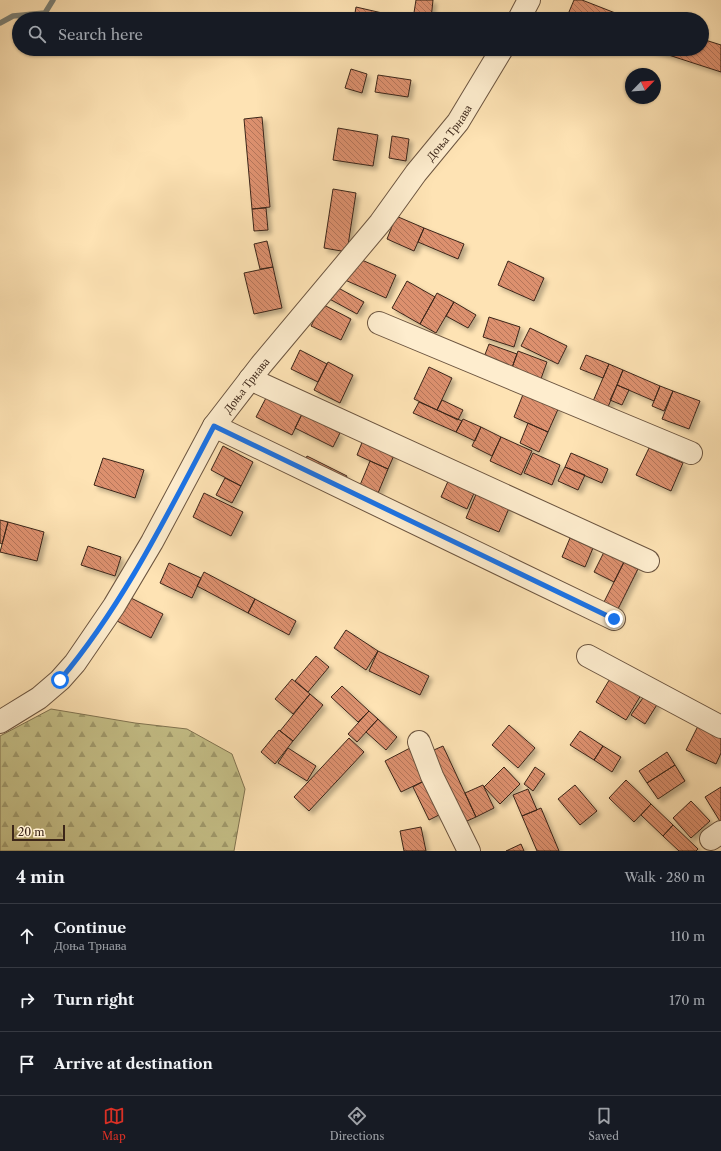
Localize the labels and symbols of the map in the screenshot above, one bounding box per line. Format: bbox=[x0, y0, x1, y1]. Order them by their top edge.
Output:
north arrow bbox=[625, 68, 661, 104]
street label: Доња Трнава bbox=[422, 101, 475, 163]
street label: Доња Трнава bbox=[219, 353, 272, 416]
route end bbox=[605, 610, 623, 628]
route start bbox=[51, 671, 69, 689]
scale bar bbox=[12, 823, 65, 842]

